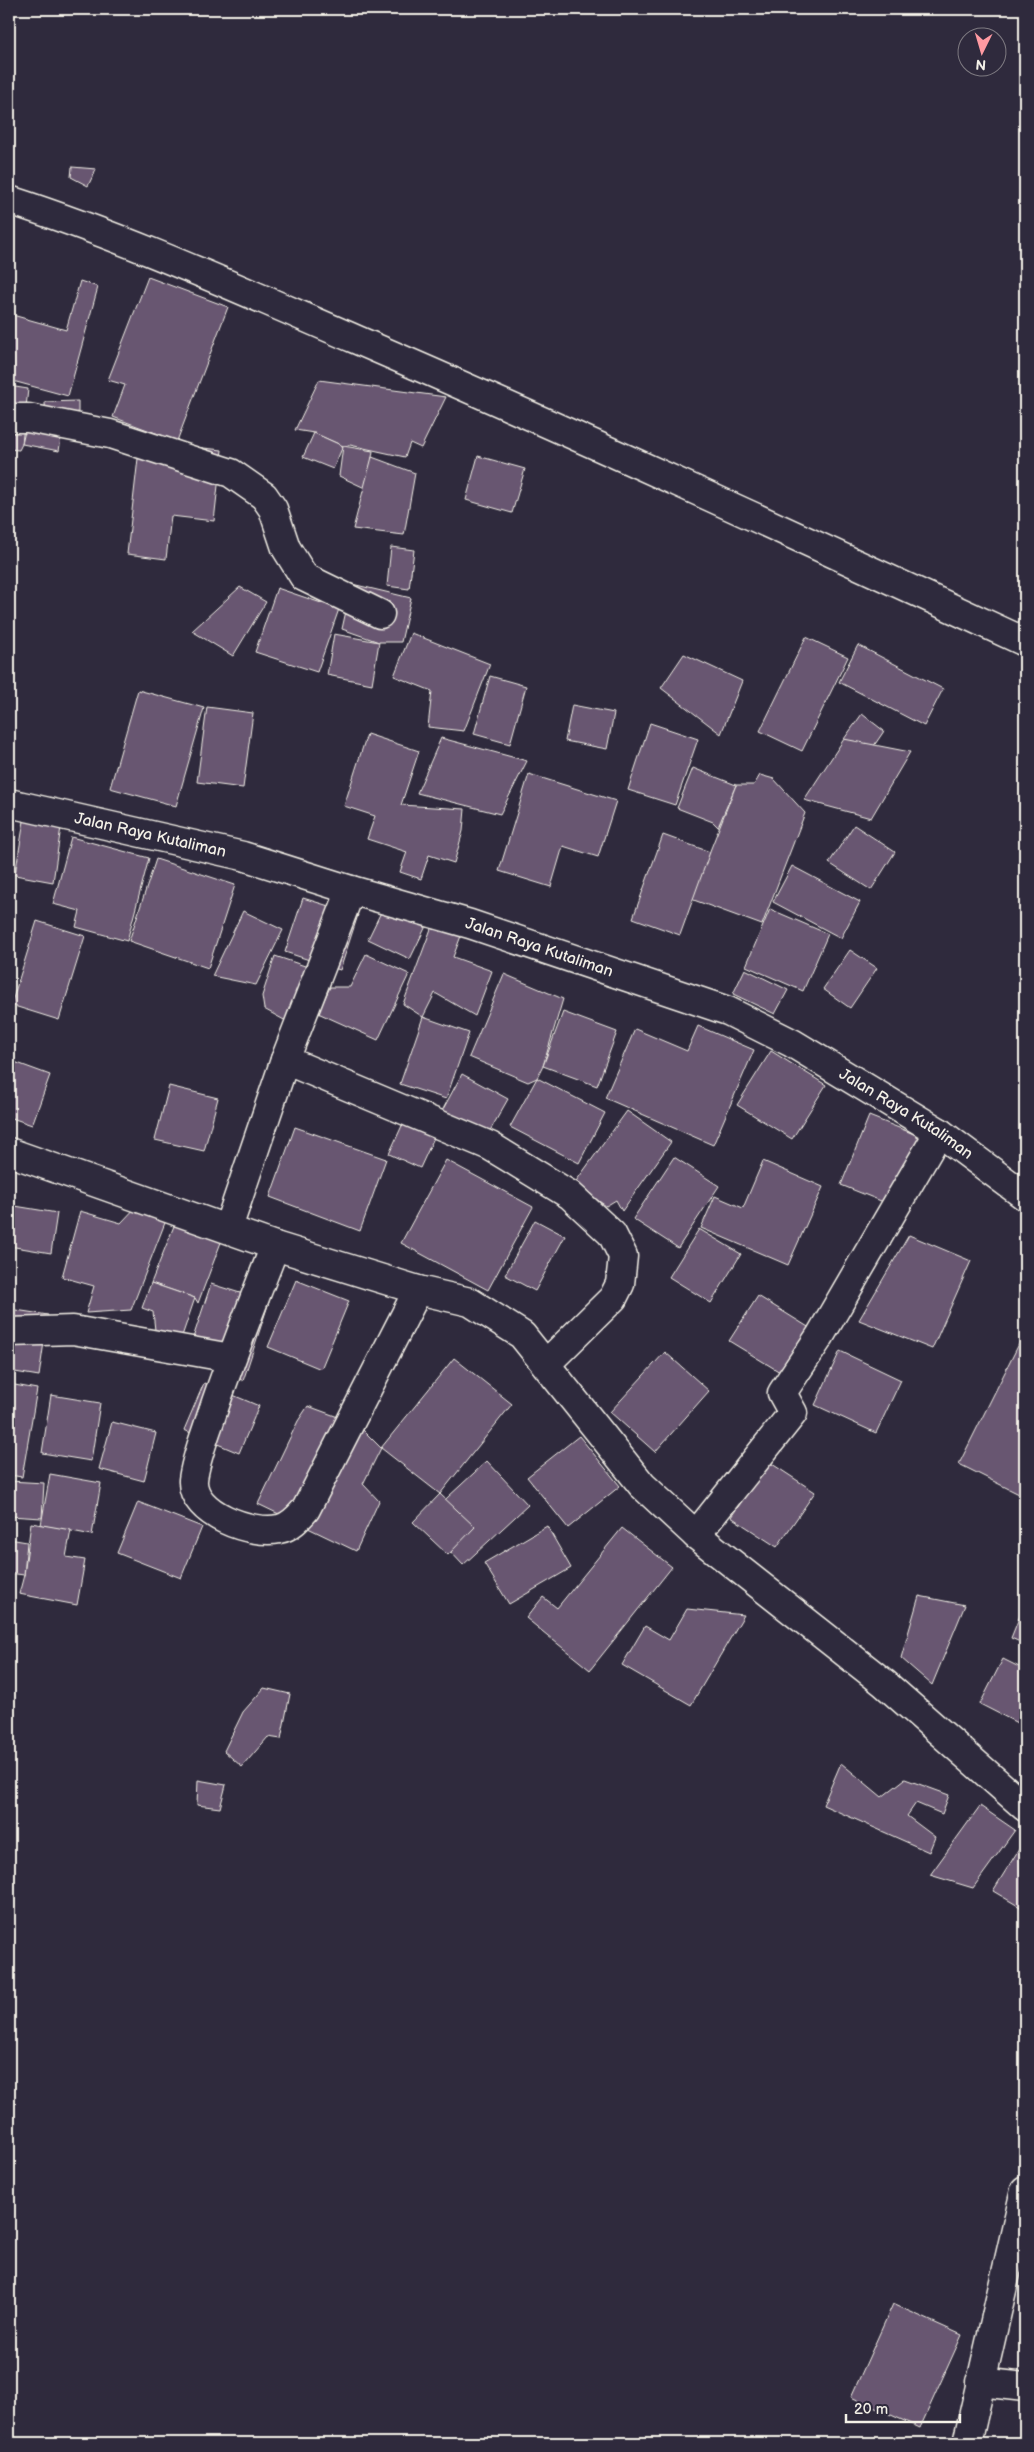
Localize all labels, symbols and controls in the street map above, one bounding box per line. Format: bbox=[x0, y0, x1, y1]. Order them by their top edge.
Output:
north arrow bbox=[956, 28, 1006, 78]
text: N bbox=[975, 56, 987, 73]
street label: Jalan Raya Kutaliman bbox=[73, 809, 228, 861]
street label: Jalan Raya Kutaliman bbox=[463, 914, 616, 981]
street label: Jalan Raya Kutaliman bbox=[836, 1064, 977, 1163]
scale bar bbox=[846, 2392, 960, 2424]
text: 20 m bbox=[854, 2400, 888, 2419]

